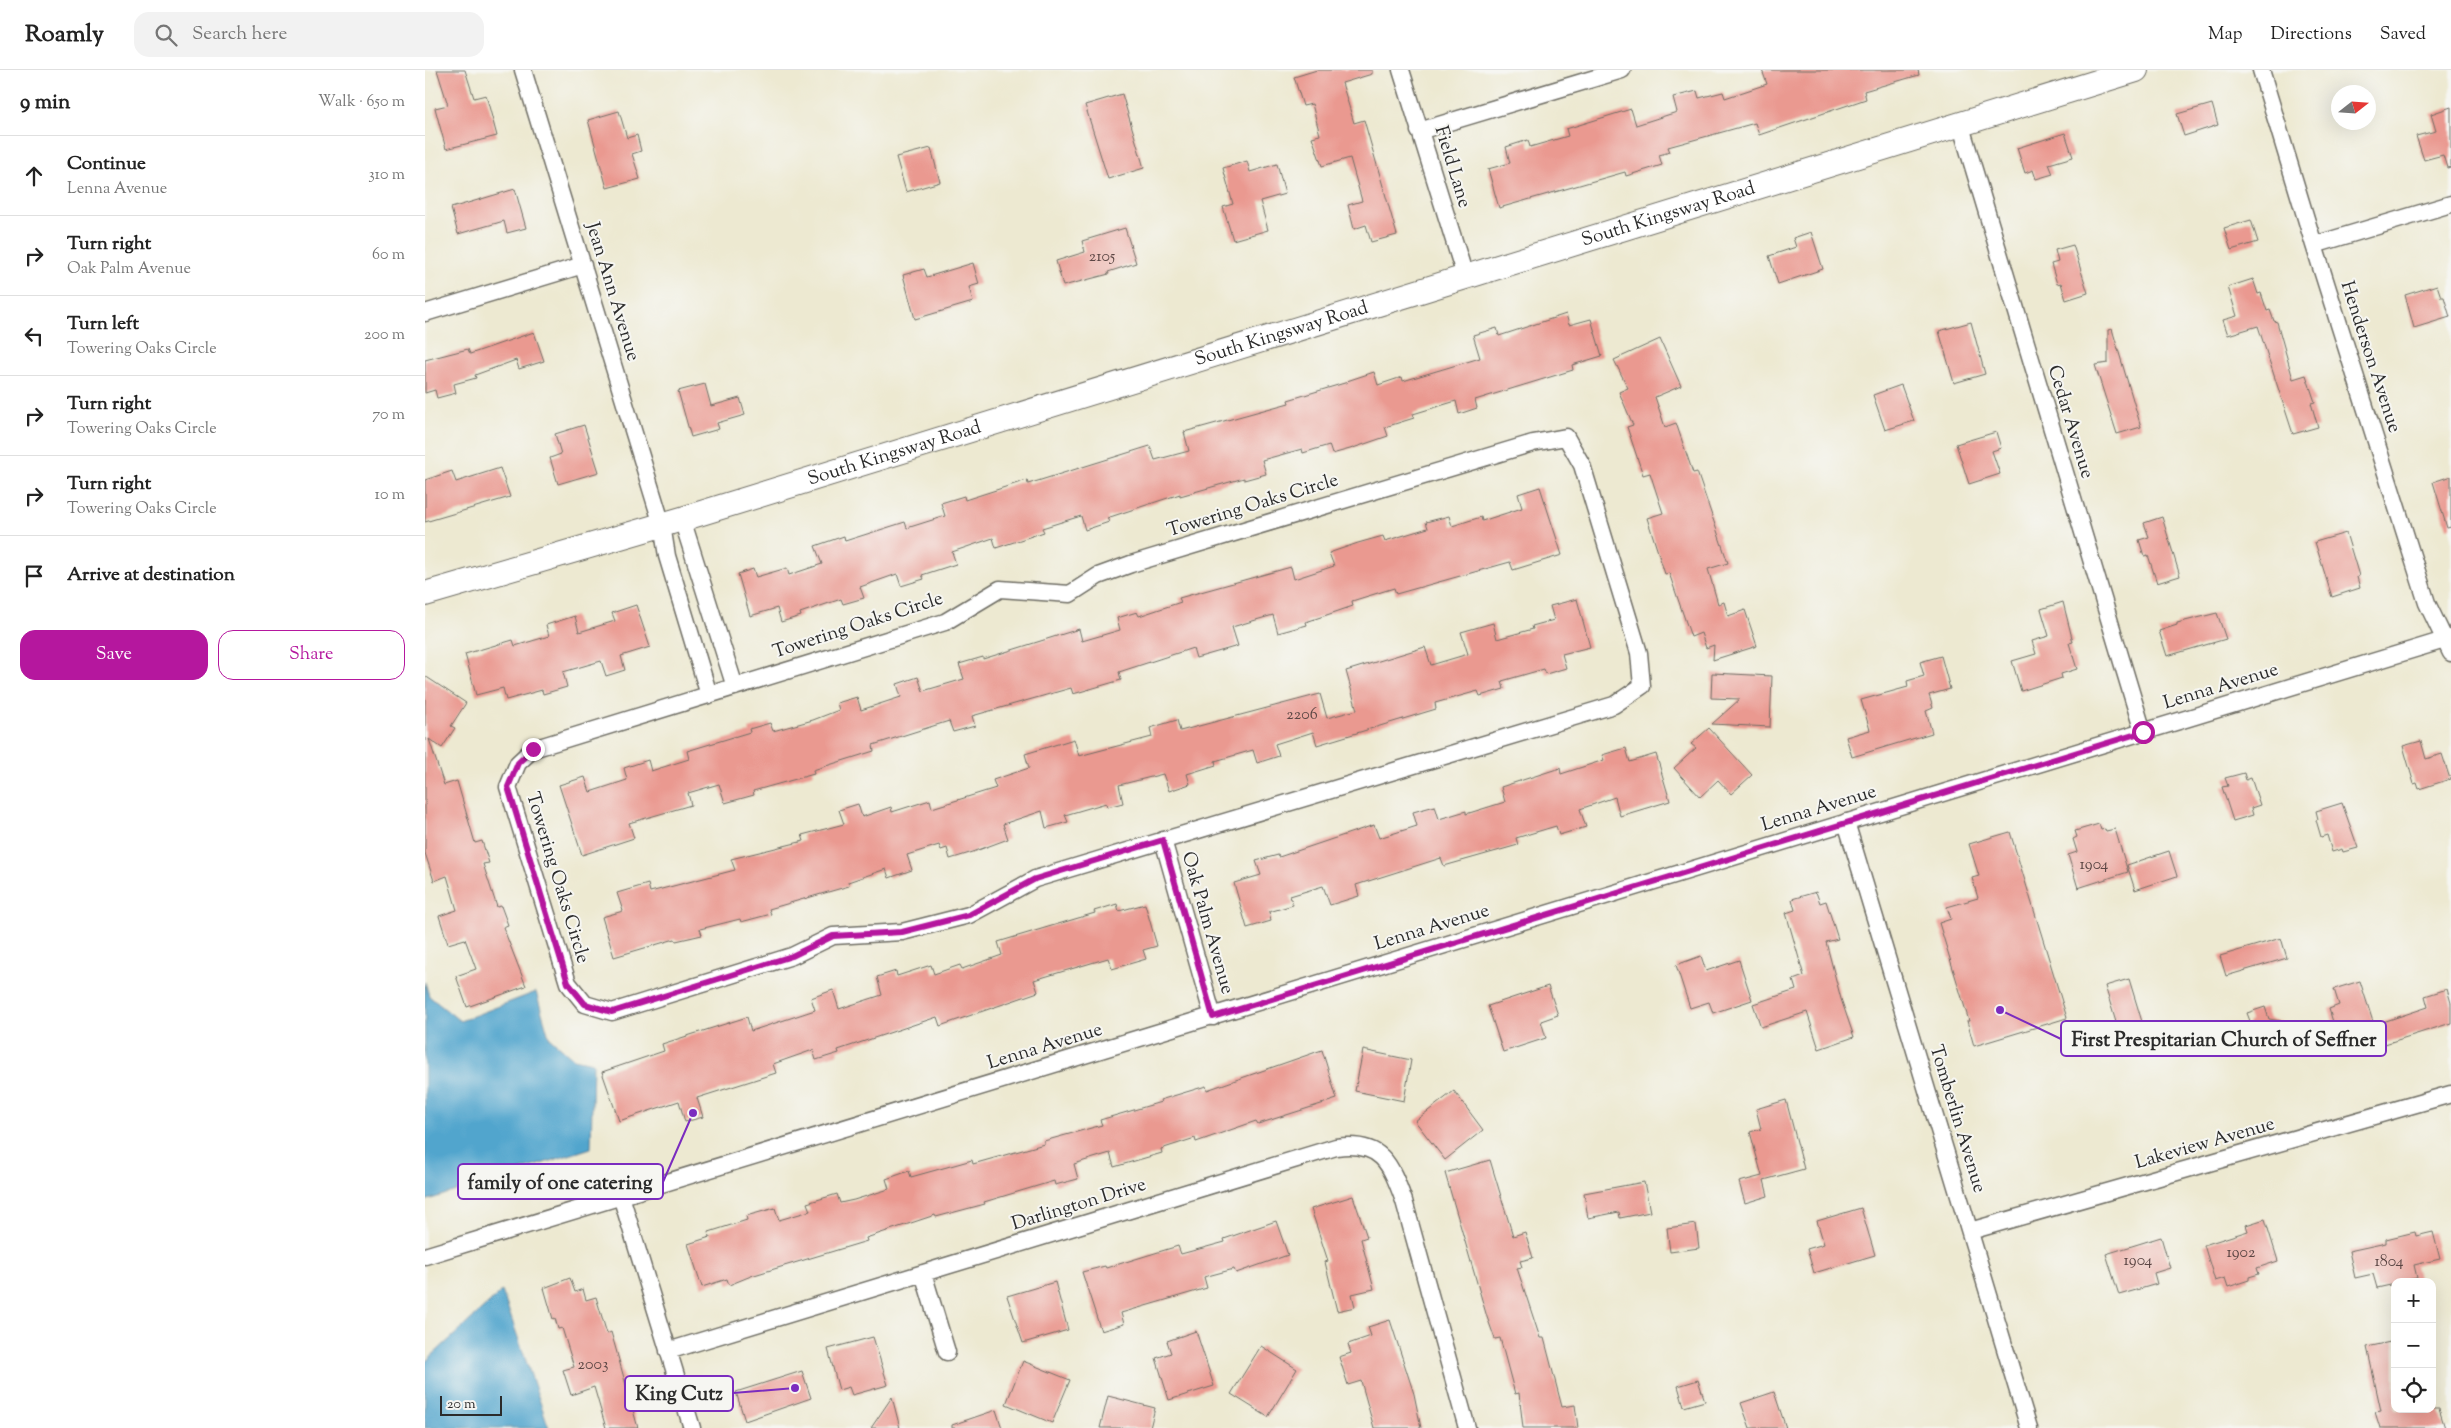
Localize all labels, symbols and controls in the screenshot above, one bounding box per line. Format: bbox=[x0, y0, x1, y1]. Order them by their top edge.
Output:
search box bbox=[134, 12, 484, 57]
text: Roamly bbox=[25, 18, 104, 52]
icon: search bbox=[152, 21, 180, 49]
text: Search here bbox=[192, 21, 287, 48]
text: Map bbox=[2208, 22, 2243, 48]
text: Directions bbox=[2271, 22, 2352, 48]
text: Saved bbox=[2380, 22, 2426, 48]
north arrow bbox=[2331, 85, 2376, 130]
text: 9 min bbox=[20, 88, 70, 118]
text: Walk · 650 m bbox=[318, 91, 405, 114]
street label: Field Lane bbox=[1427, 123, 1477, 211]
text: Continue bbox=[67, 151, 146, 178]
icon: ahead bbox=[20, 162, 48, 190]
text: 310 m bbox=[368, 164, 405, 187]
street label: South Kingsway Road bbox=[1578, 175, 1759, 254]
text: Lenna Avenue bbox=[67, 178, 167, 201]
street label: Jean Ann Avenue bbox=[578, 218, 646, 365]
text: Turn right bbox=[67, 231, 151, 258]
icon: right bbox=[20, 242, 48, 270]
text: 60 m bbox=[372, 244, 405, 267]
house number: 2105 bbox=[1089, 246, 1116, 269]
text: Oak Palm Avenue bbox=[67, 258, 191, 281]
street label: Henderson Avenue bbox=[2333, 278, 2407, 436]
street label: South Kingsway Road bbox=[1191, 294, 1372, 373]
text: Turn left bbox=[67, 311, 139, 338]
icon: left bbox=[20, 322, 48, 350]
text: 200 m bbox=[364, 324, 405, 347]
text: Towering Oaks Circle bbox=[67, 338, 217, 361]
street label: Cedar Avenue bbox=[2040, 362, 2100, 482]
text: Turn right bbox=[67, 391, 151, 418]
icon: right bbox=[20, 402, 48, 430]
text: 70 m bbox=[372, 404, 405, 427]
street label: South Kingsway Road bbox=[804, 414, 985, 493]
text: Towering Oaks Circle bbox=[67, 418, 217, 441]
street label: Towering Oaks Circle bbox=[1164, 467, 1342, 545]
text: Turn right bbox=[67, 471, 151, 498]
icon: right bbox=[20, 482, 48, 510]
text: 10 m bbox=[375, 484, 405, 507]
text: Towering Oaks Circle bbox=[67, 498, 217, 521]
icon: arrive bbox=[20, 562, 48, 590]
text: Arrive at destination bbox=[67, 562, 235, 589]
street label: Towering Oaks Circle bbox=[769, 586, 947, 666]
button: Save bbox=[20, 630, 208, 680]
button: Share bbox=[218, 630, 405, 680]
street label: Lenna Avenue bbox=[2160, 657, 2282, 717]
house number: 2206 bbox=[1286, 704, 1318, 727]
route start bbox=[2132, 721, 2155, 744]
route end bbox=[522, 738, 545, 761]
street label: Lenna Avenue bbox=[1758, 779, 1880, 839]
street label: Towering Oaks Circle bbox=[518, 789, 596, 967]
street label: Oak Palm Avenue bbox=[1174, 849, 1240, 998]
house number: 1904 bbox=[2080, 854, 2108, 877]
street label: Lenna Avenue bbox=[1371, 898, 1493, 958]
street label: Lenna Avenue bbox=[984, 1017, 1106, 1077]
callout: First Prespitarian Church of Seffner bbox=[2061, 1021, 2386, 1056]
text: First Prespitarian Church of Seffner bbox=[2072, 1027, 2377, 1056]
street label: Tomberlin Avenue bbox=[1922, 1042, 1992, 1196]
street label: Lakeview Avenue bbox=[2132, 1111, 2278, 1177]
callout: family of one catering bbox=[458, 1164, 663, 1199]
text: family of one catering bbox=[468, 1170, 653, 1199]
street label: Darlington Drive bbox=[1008, 1172, 1150, 1238]
house number: 1902 bbox=[2227, 1242, 2256, 1265]
house number: 1904 bbox=[2124, 1250, 2152, 1273]
house number: 1804 bbox=[2374, 1251, 2404, 1274]
map controls bbox=[2391, 1278, 2436, 1413]
button: + bbox=[2391, 1278, 2436, 1323]
button: − bbox=[2391, 1323, 2436, 1368]
house number: 2003 bbox=[578, 1354, 608, 1377]
button: locate bbox=[2391, 1368, 2436, 1413]
callout: King Cutz bbox=[625, 1376, 733, 1411]
text: King Cutz bbox=[635, 1381, 723, 1410]
scale bar bbox=[440, 1393, 503, 1416]
text: 20 m bbox=[447, 1395, 476, 1415]

